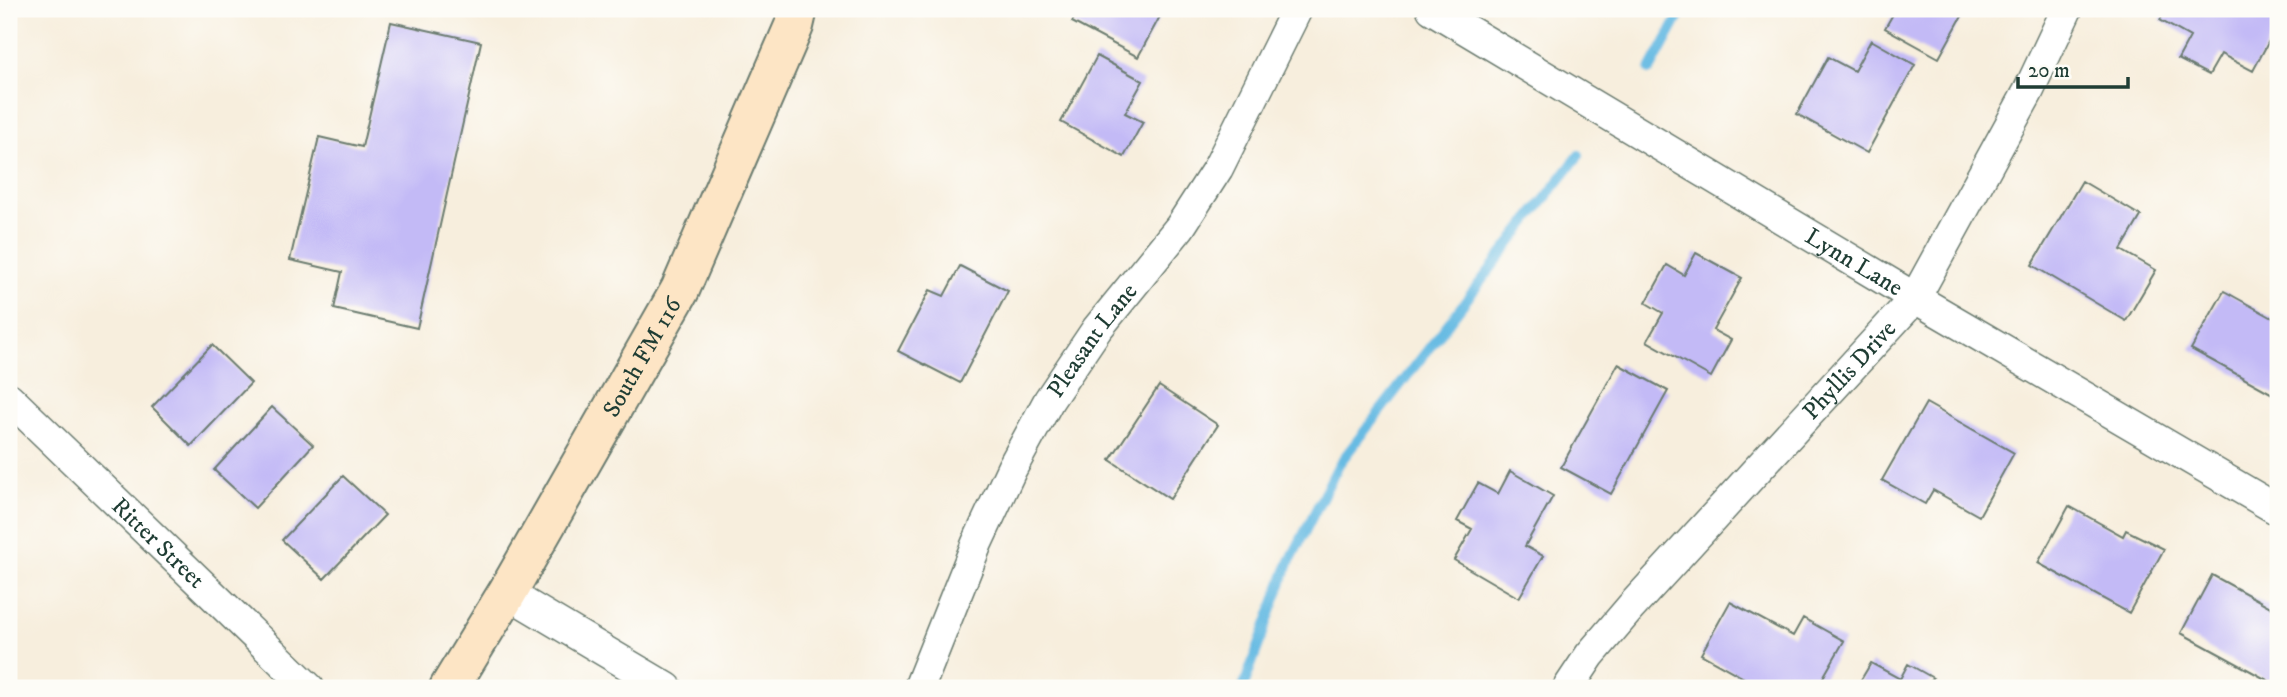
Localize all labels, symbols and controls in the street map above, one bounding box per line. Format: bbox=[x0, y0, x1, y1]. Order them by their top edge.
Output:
scale bar bbox=[2018, 46, 2128, 90]
text: 20 m bbox=[2028, 58, 2070, 84]
street label: Lynn Lane bbox=[1799, 222, 1908, 303]
street label: Pleasant Lane bbox=[1041, 277, 1144, 404]
street label: South FM 116 bbox=[597, 291, 689, 423]
street label: Phyllis Drive bbox=[1797, 314, 1903, 426]
street label: Ritter Street bbox=[105, 491, 211, 595]

